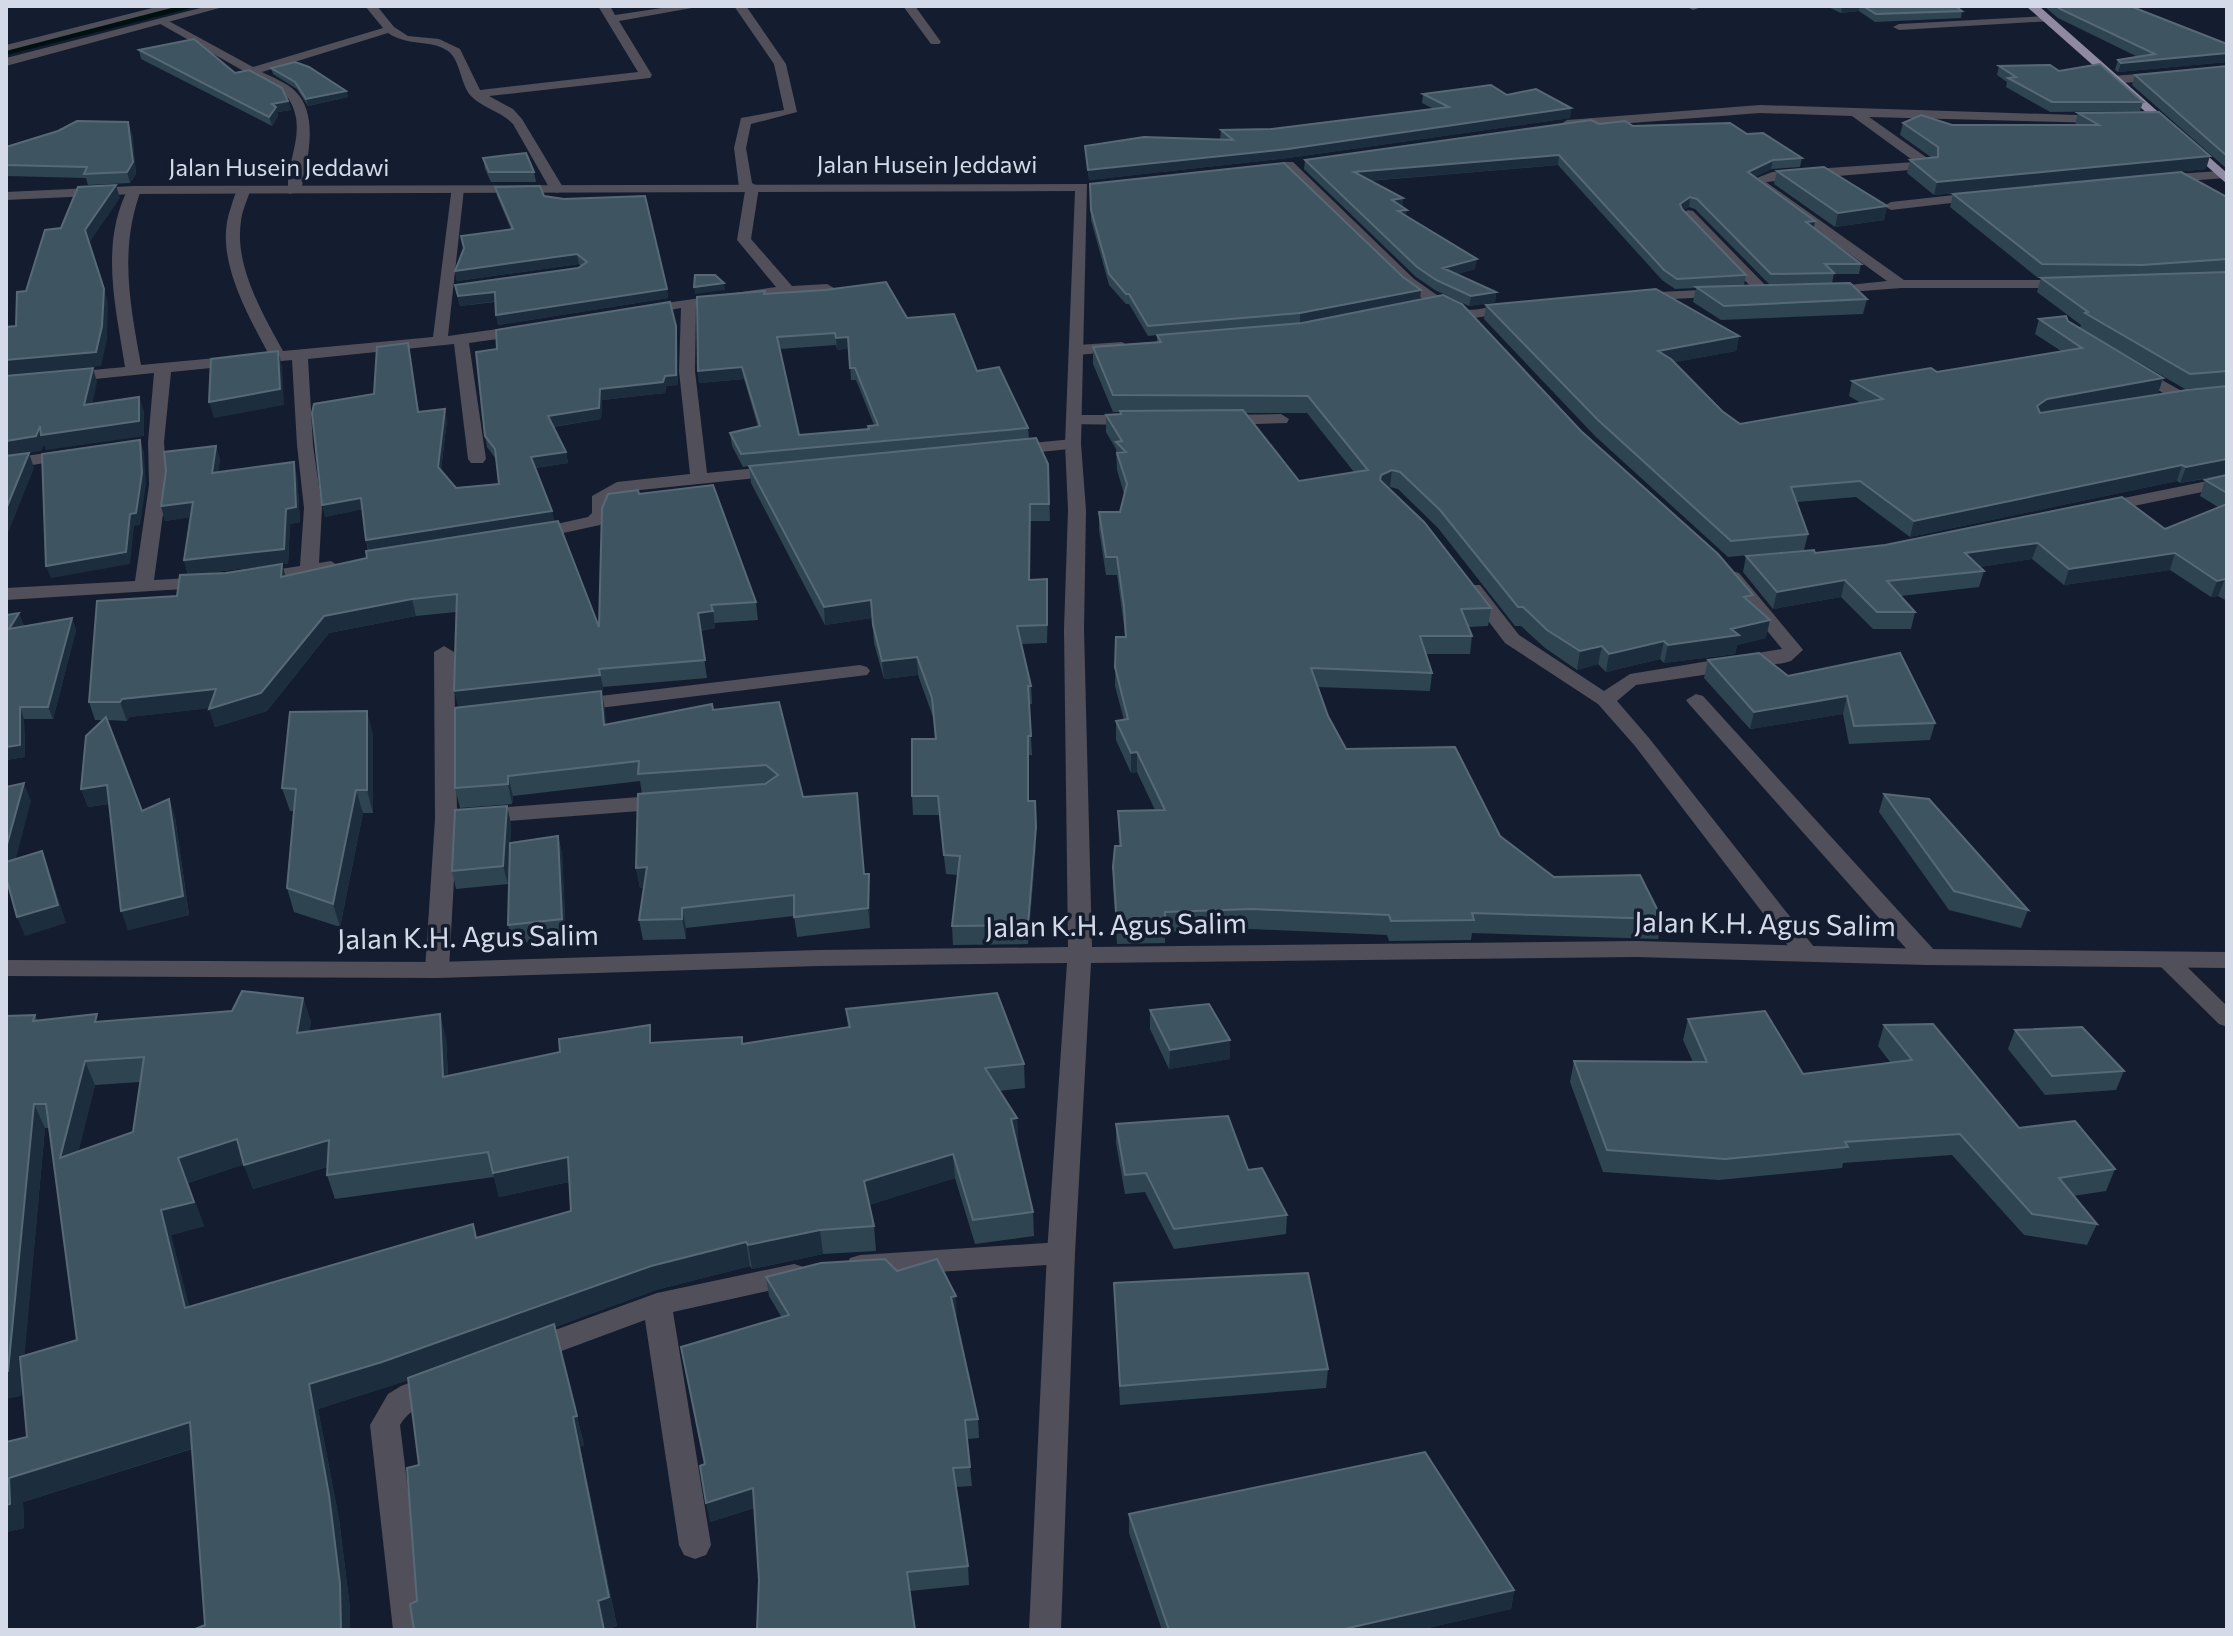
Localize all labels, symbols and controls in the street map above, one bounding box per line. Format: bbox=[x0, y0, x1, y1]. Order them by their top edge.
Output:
street label: Jalan Husein Jeddawi bbox=[816, 149, 1038, 178]
street label: Jalan Husein Jeddawi bbox=[168, 152, 390, 181]
street label: Jalan K.H. Agus Salim bbox=[1634, 904, 1896, 942]
street label: Jalan K.H. Agus Salim bbox=[985, 905, 1247, 943]
street label: Jalan K.H. Agus Salim bbox=[337, 917, 599, 955]

